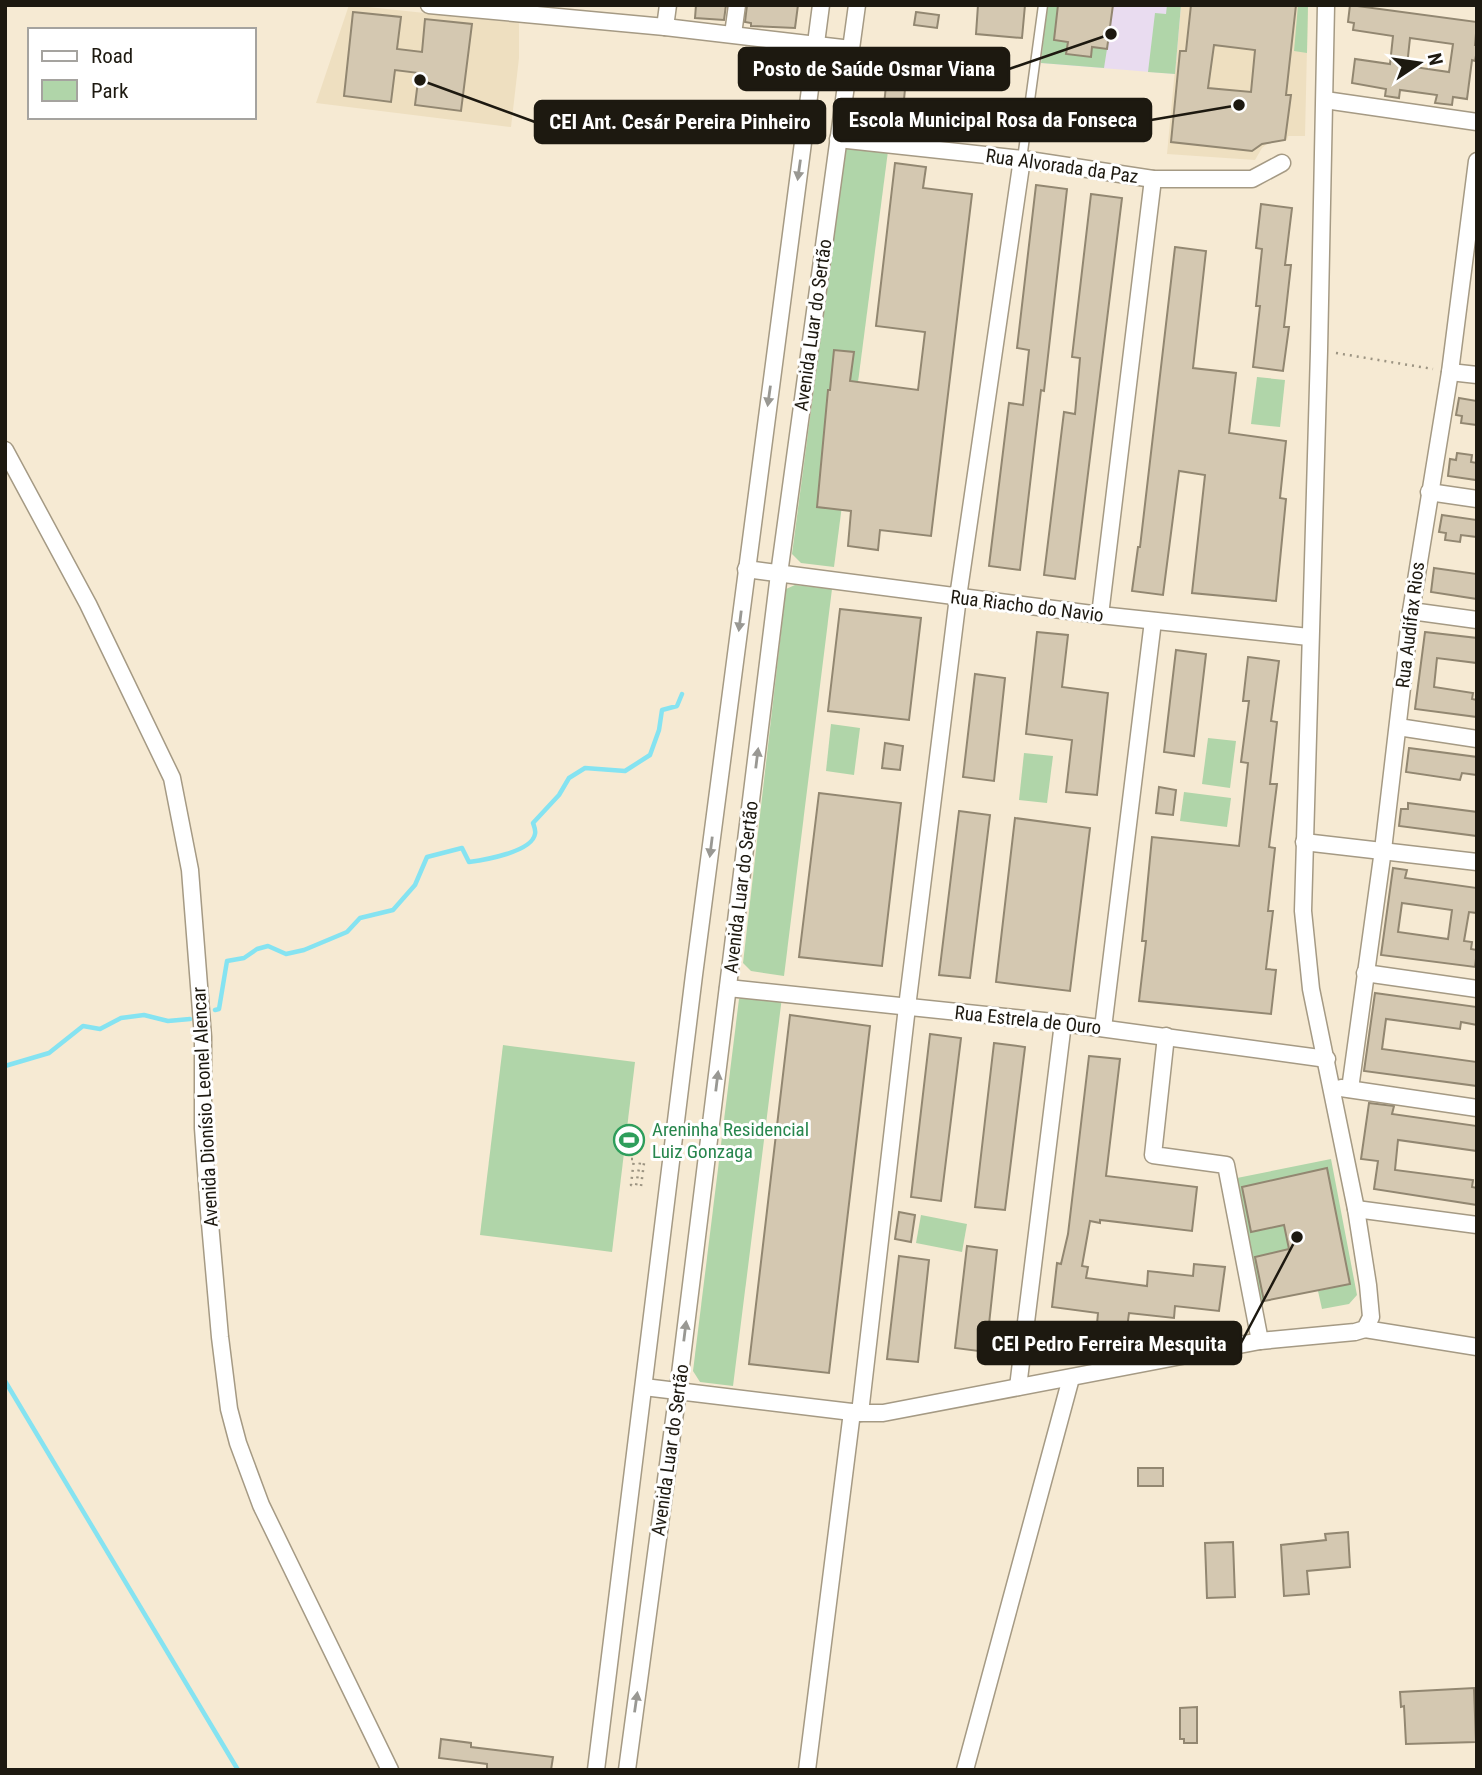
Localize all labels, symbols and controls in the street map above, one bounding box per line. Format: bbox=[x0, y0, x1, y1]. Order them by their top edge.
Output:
legend bbox=[28, 28, 256, 119]
north arrow bbox=[1384, 28, 1454, 98]
text: Road bbox=[91, 44, 133, 68]
callout: Posto de Saúde Osmar Viana bbox=[739, 48, 1009, 90]
text: N bbox=[1423, 51, 1448, 68]
text: Posto de Saúde Osmar Viana bbox=[753, 57, 995, 81]
text: Park bbox=[91, 79, 129, 103]
callout: Escola Municipal Rosa da Fonseca bbox=[834, 99, 1151, 141]
callout: CEI Ant. Cesár Pereira Pinheiro bbox=[535, 101, 825, 143]
text: Escola Municipal Rosa da Fonseca bbox=[849, 108, 1137, 132]
text: CEI Ant. Cesár Pereira Pinheiro bbox=[549, 110, 811, 134]
street label: Rua Alvorada da Paz bbox=[984, 144, 1140, 188]
one-way arrow bbox=[794, 159, 805, 181]
street label: Avenida Luar do Sertão bbox=[790, 237, 836, 413]
one-way arrow bbox=[764, 385, 775, 407]
street label: Rua Audifax Rios bbox=[1391, 561, 1429, 689]
street label: Rua Riacho do Navio bbox=[949, 585, 1105, 627]
one-way arrow bbox=[734, 610, 745, 632]
one-way arrow bbox=[751, 747, 762, 769]
street label: Avenida Luar do Sertão bbox=[719, 799, 763, 975]
one-way arrow bbox=[705, 836, 716, 858]
street label: Avenida Dionísio Leonel Alencar bbox=[187, 986, 223, 1228]
street label: Rua Estrela de Ouro bbox=[954, 1001, 1102, 1039]
one-way arrow bbox=[711, 1070, 722, 1092]
place label: Areninha Residencial Luiz Gonzaga bbox=[652, 1118, 809, 1163]
sports icon: Areninha Residencial Luiz Gonzaga bbox=[612, 1123, 646, 1157]
one-way arrow bbox=[680, 1320, 691, 1342]
callout: CEI Pedro Ferreira Mesquita bbox=[978, 1322, 1241, 1364]
text: CEI Pedro Ferreira Mesquita bbox=[991, 1332, 1227, 1356]
street label: Avenida Luar do Sertão bbox=[647, 1362, 693, 1538]
one-way arrow bbox=[630, 1691, 641, 1713]

